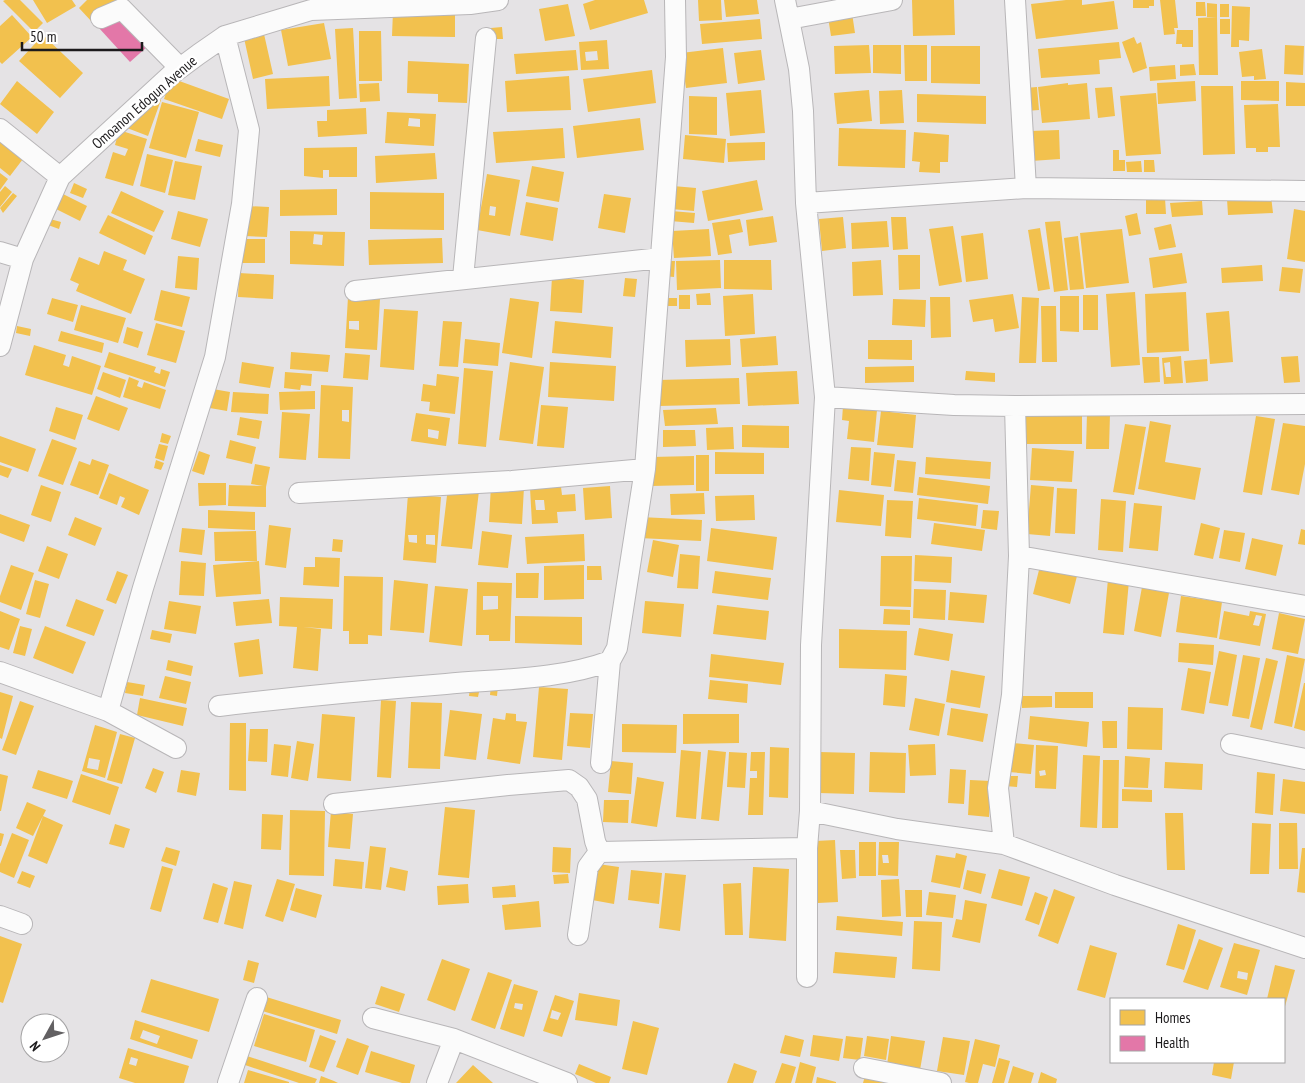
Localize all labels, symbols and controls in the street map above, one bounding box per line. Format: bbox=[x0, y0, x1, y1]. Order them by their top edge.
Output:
scale bar bbox=[22, 20, 142, 52]
text: 50 m bbox=[30, 27, 56, 46]
street label: Omoanon Edogun Avenue bbox=[88, 51, 200, 153]
legend bbox=[1110, 998, 1285, 1063]
text: Homes bbox=[1155, 1008, 1191, 1027]
north arrow bbox=[20, 1013, 70, 1063]
text: Health bbox=[1155, 1033, 1189, 1052]
text: N bbox=[26, 1038, 44, 1055]

